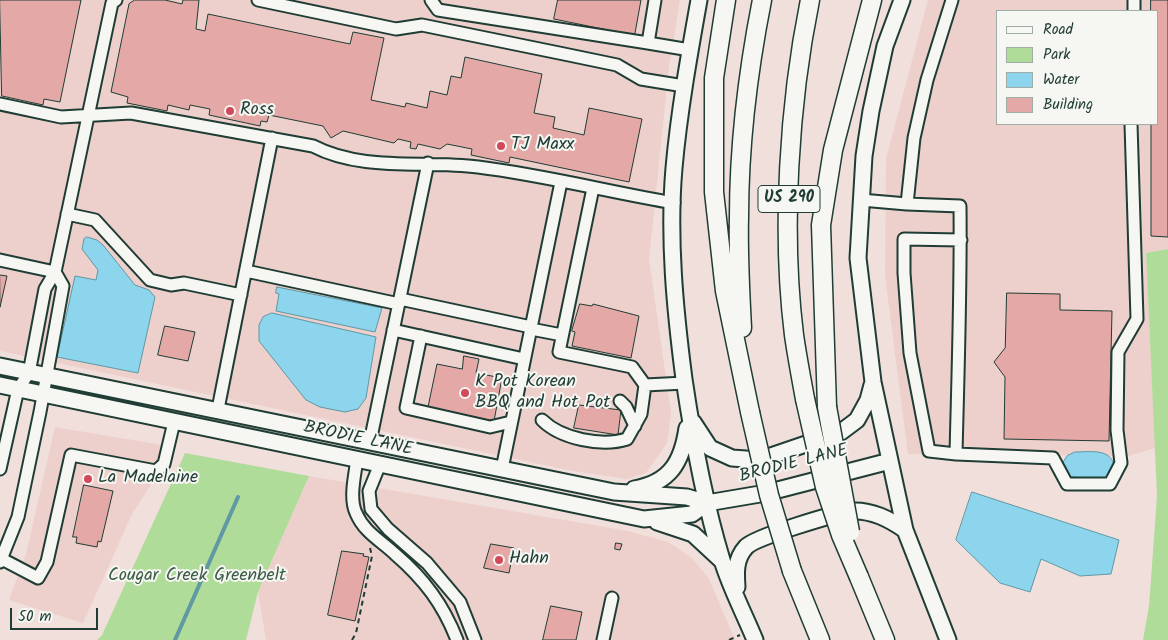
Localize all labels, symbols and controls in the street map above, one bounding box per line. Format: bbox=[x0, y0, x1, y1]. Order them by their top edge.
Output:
legend bbox=[996, 10, 1158, 125]
text: Road bbox=[1043, 18, 1073, 42]
text: Park bbox=[1043, 43, 1070, 67]
text: Water bbox=[1043, 68, 1079, 92]
text: Building bbox=[1043, 93, 1093, 117]
place label: Ross bbox=[240, 100, 274, 122]
marker: Ross bbox=[224, 105, 236, 117]
place label: TJ Maxx bbox=[511, 135, 574, 157]
marker: TJ Maxx bbox=[495, 140, 507, 152]
road number: US 290 bbox=[758, 185, 820, 212]
place label: K Pot Korean BBQ and Hot Pot bbox=[475, 372, 610, 414]
marker: K Pot Korean BBQ and Hot Pot bbox=[459, 387, 471, 399]
street label: BRODIE LANE bbox=[301, 418, 415, 462]
street label: BRODIE LANE bbox=[737, 441, 851, 489]
place label: La Madelaine bbox=[98, 468, 198, 490]
marker: La Madelaine bbox=[82, 473, 94, 485]
place label: Hahn bbox=[509, 549, 549, 571]
marker: Hahn bbox=[493, 554, 505, 566]
park label: Cougar Creek Greenbelt bbox=[108, 566, 286, 588]
scale bar bbox=[12, 598, 100, 630]
text: 50 m bbox=[18, 605, 52, 629]

